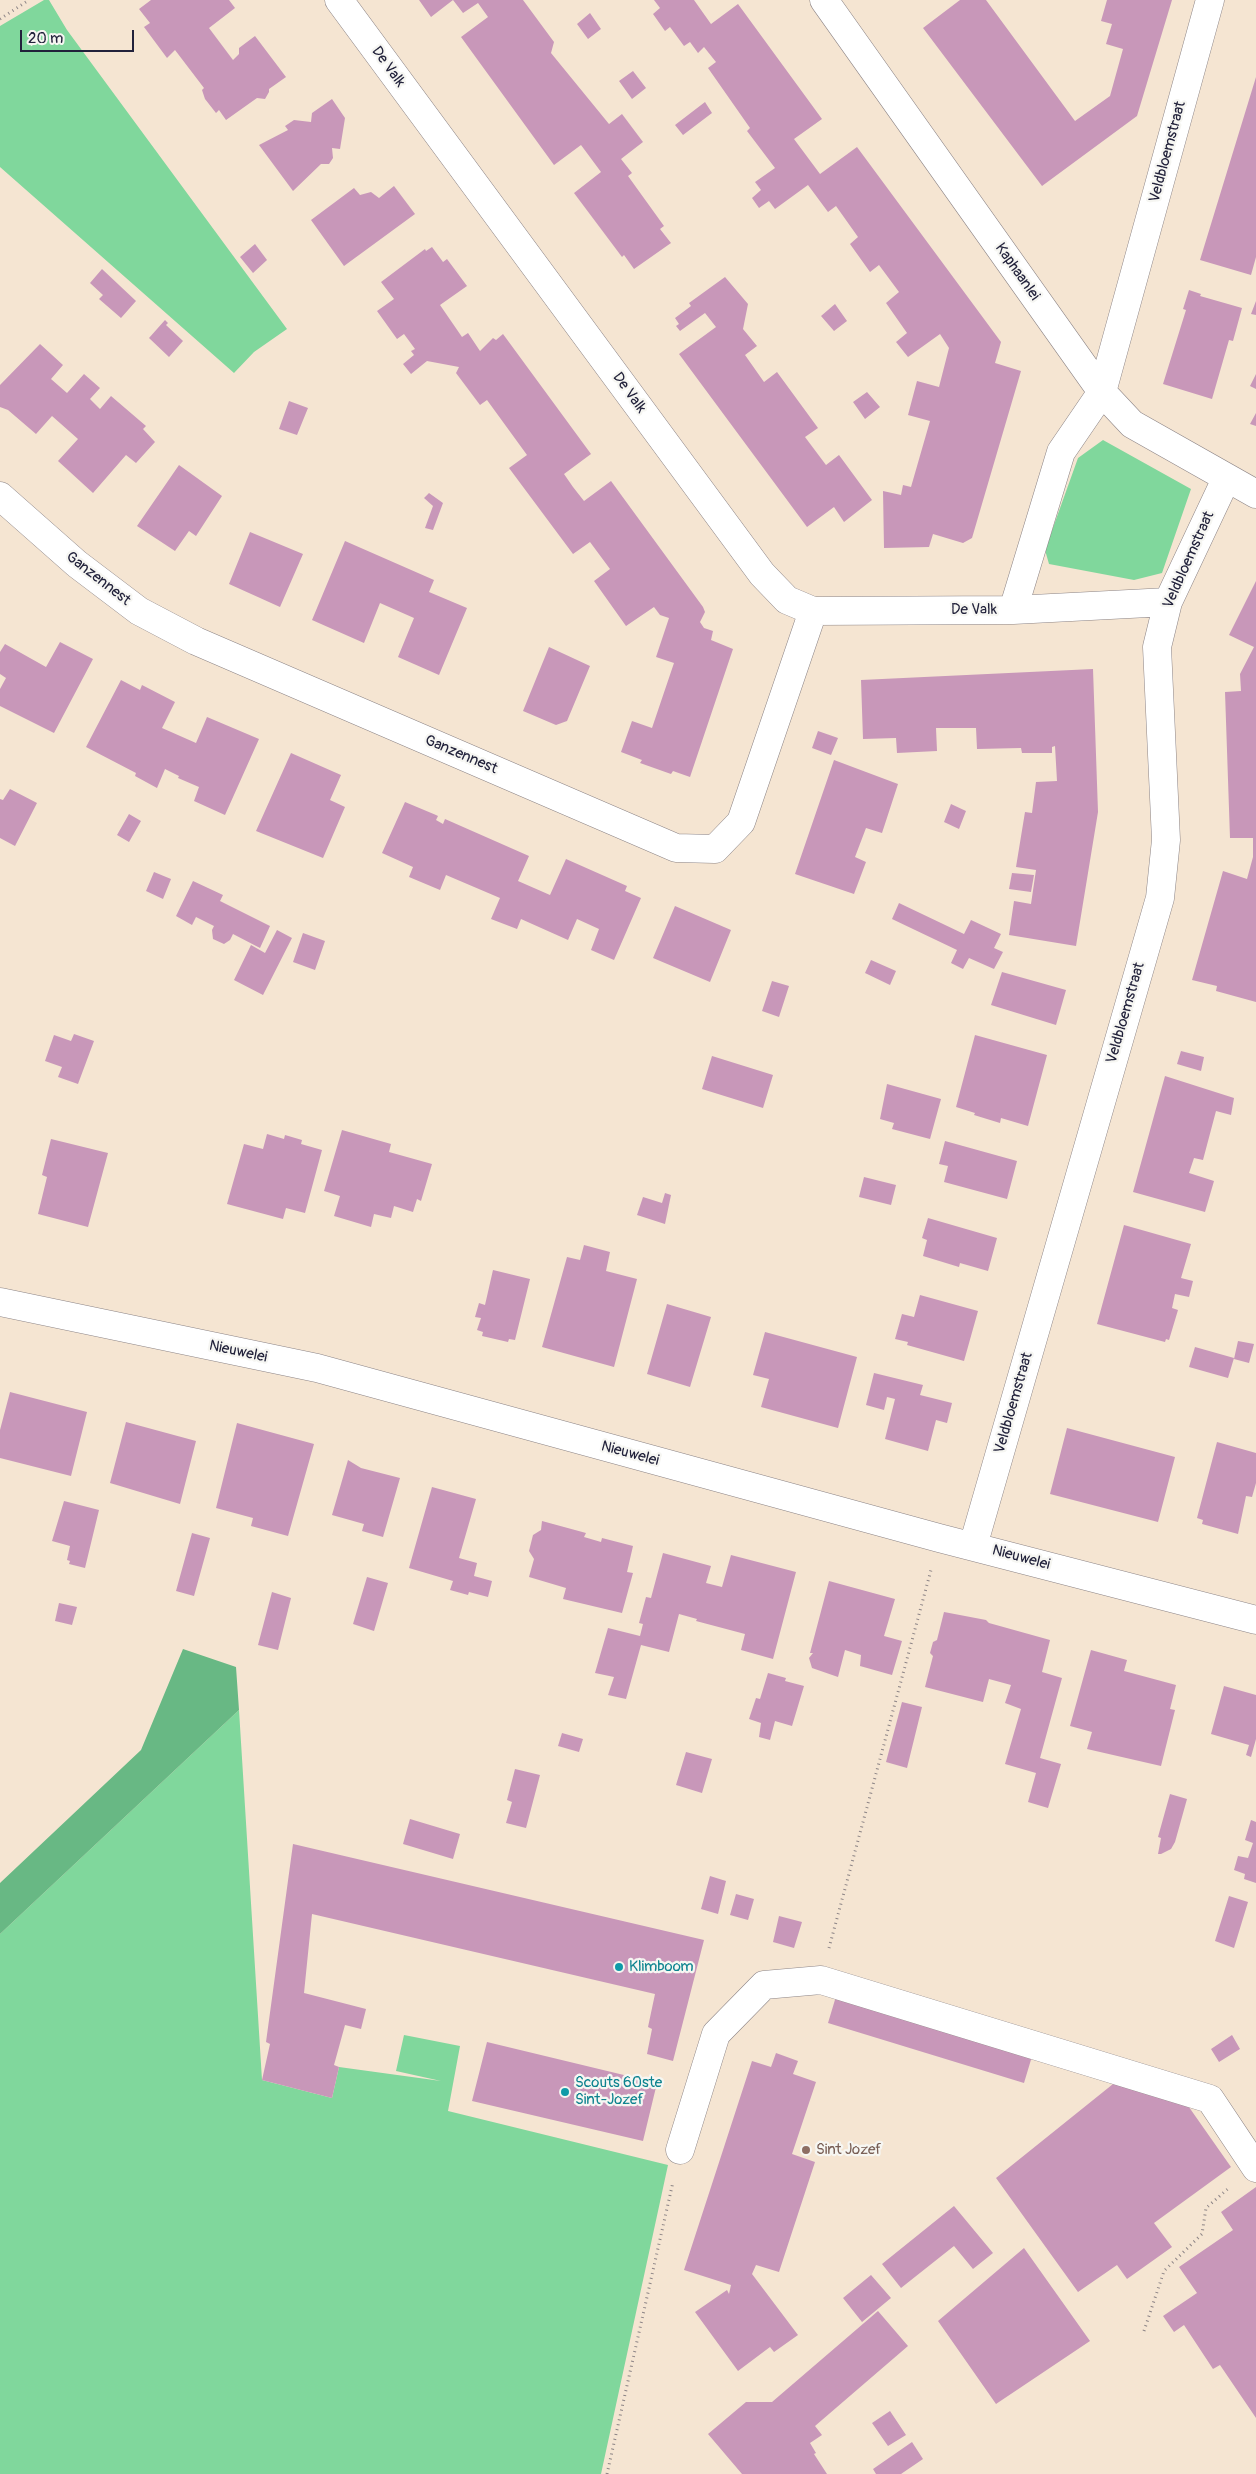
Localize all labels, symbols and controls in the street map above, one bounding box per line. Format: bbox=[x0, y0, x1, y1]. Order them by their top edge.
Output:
scale bar bbox=[22, 20, 136, 52]
text: 20 m bbox=[28, 29, 63, 48]
street label: De Valk bbox=[367, 43, 409, 91]
street label: Veldbloemstraat bbox=[1146, 99, 1190, 205]
street label: Kaphaanlei bbox=[991, 240, 1043, 304]
street label: De Valk bbox=[608, 369, 650, 417]
street label: Veldbloemstraat bbox=[1160, 509, 1218, 611]
street label: Ganzennest bbox=[62, 548, 134, 610]
street label: De Valk bbox=[951, 601, 997, 619]
street label: Ganzennest bbox=[422, 732, 500, 778]
street label: Veldbloemstraat bbox=[1103, 960, 1149, 1066]
street label: Nieuwelei bbox=[207, 1337, 269, 1367]
street label: Veldbloemstraat bbox=[991, 1350, 1037, 1456]
street label: Nieuwelei bbox=[599, 1438, 661, 1470]
street label: Nieuwelei bbox=[990, 1542, 1052, 1574]
place label: Klimboom bbox=[629, 1958, 694, 1976]
marker: Klimboom bbox=[613, 1961, 625, 1973]
place label: Scouts 60ste Sint-Jozef bbox=[575, 2074, 662, 2109]
marker: Scouts 60ste Sint-Jozef bbox=[559, 2086, 571, 2098]
place label: Sint Jozef bbox=[816, 2141, 881, 2159]
marker: Sint Jozef bbox=[800, 2144, 812, 2156]

